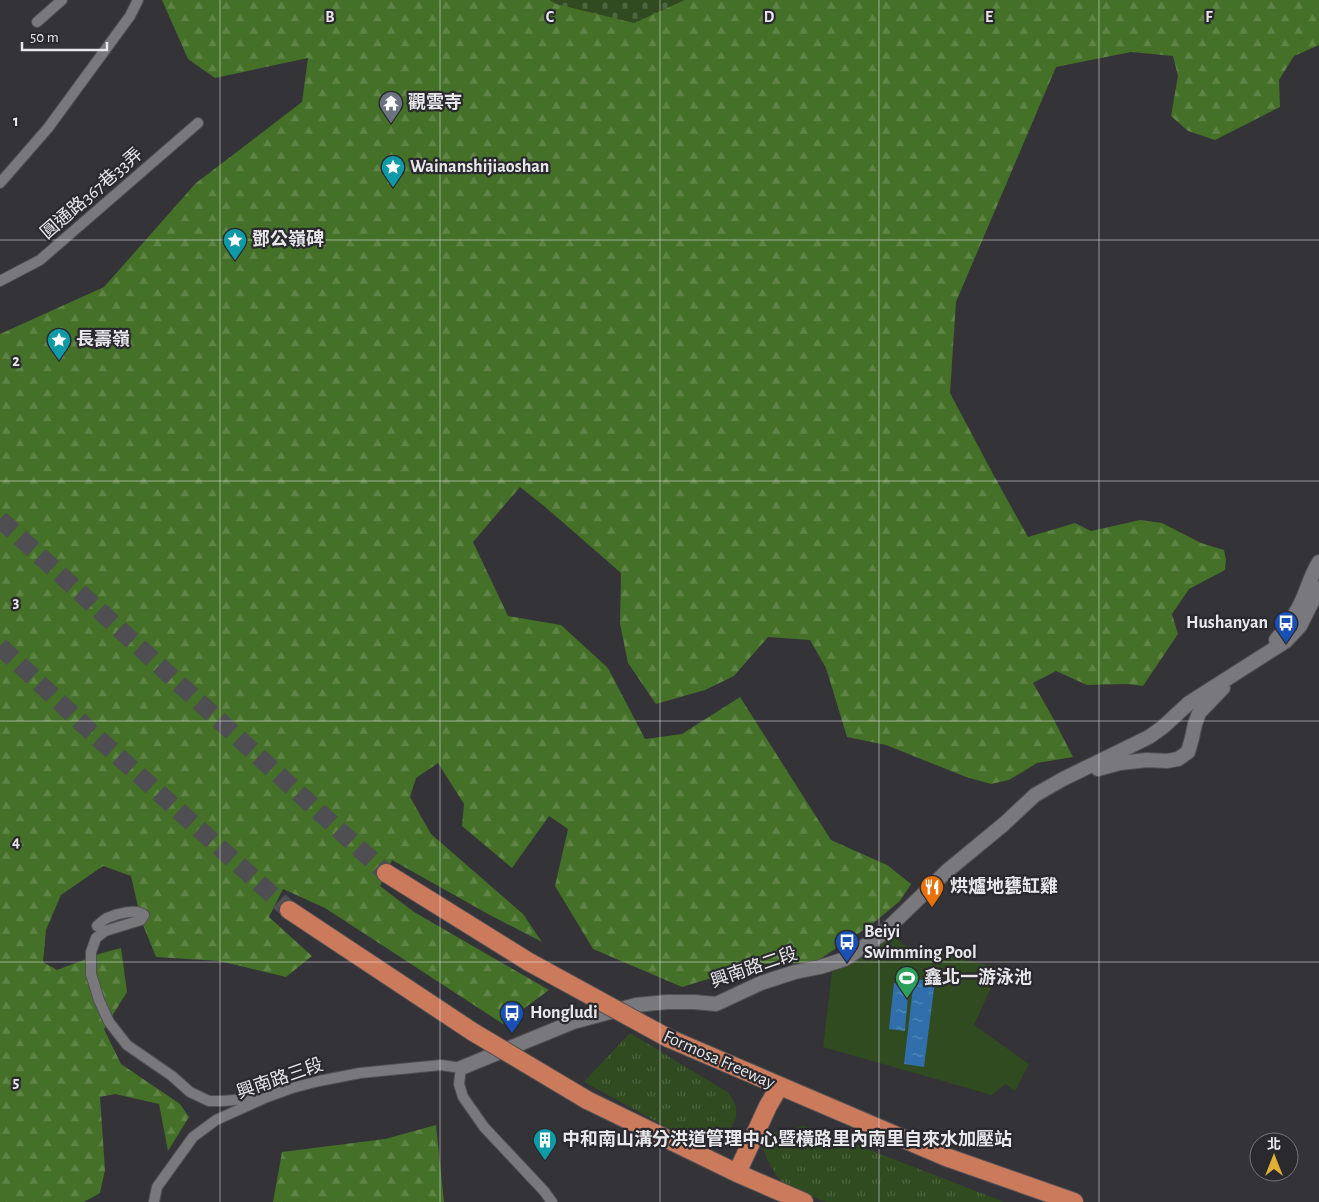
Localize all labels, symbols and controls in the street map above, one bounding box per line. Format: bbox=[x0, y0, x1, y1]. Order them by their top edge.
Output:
text: B bbox=[325, 9, 335, 25]
text: C bbox=[546, 9, 555, 25]
text: D bbox=[764, 9, 775, 25]
text: E bbox=[985, 9, 993, 25]
text: F bbox=[1205, 9, 1213, 25]
scale bar bbox=[22, 20, 108, 52]
text: 50 m bbox=[30, 30, 59, 45]
temple icon: 觀雲寺 bbox=[378, 90, 404, 124]
place label: 觀雲寺 bbox=[408, 92, 462, 112]
text: 1 bbox=[13, 113, 19, 129]
street label: 圓通路367巷33弄 bbox=[36, 144, 146, 243]
place icon: Wainanshijiaoshan bbox=[380, 154, 406, 188]
place label: Wainanshijiaoshan bbox=[410, 158, 549, 176]
place icon: 鄧公嶺碑 bbox=[222, 227, 248, 261]
place label: 鄧公嶺碑 bbox=[252, 229, 324, 249]
place icon: 長壽嶺 bbox=[46, 327, 72, 361]
place label: 長壽嶺 bbox=[76, 330, 130, 349]
text: 2 bbox=[12, 353, 20, 369]
text: 3 bbox=[13, 594, 20, 610]
bus stop icon: Hushanyan bbox=[1273, 610, 1299, 644]
place label: Hushanyan bbox=[1186, 614, 1268, 632]
text: 4 bbox=[12, 834, 20, 850]
restaurant icon: 烘爐地甕缸雞 bbox=[919, 874, 945, 908]
place label: 烘爐地甕缸雞 bbox=[950, 875, 1058, 896]
place label: Beiyi Swimming Pool bbox=[864, 923, 977, 962]
bus stop icon: Beiyi Swimming Pool bbox=[834, 929, 860, 963]
street label: 興南路二段 bbox=[708, 943, 799, 991]
sports icon: 鑫北一游泳池 bbox=[894, 965, 920, 999]
place label: 鑫北一游泳池 bbox=[924, 967, 1032, 987]
bus stop icon: Hongludi bbox=[499, 1000, 525, 1034]
place label: Hongludi bbox=[530, 1004, 598, 1022]
street label: Formosa Freeway bbox=[661, 1027, 778, 1093]
street label: 興南路三段 bbox=[234, 1054, 325, 1102]
text: 5 bbox=[13, 1074, 20, 1090]
building icon: 中和南山溝分洪道管理中心暨橫路里內南里自來水加壓站 bbox=[532, 1127, 558, 1161]
place label: 中和南山溝分洪道管理中心暨橫路里內南里自來水加壓站 bbox=[562, 1128, 1012, 1149]
north arrow bbox=[1249, 1132, 1299, 1182]
text: 北 bbox=[1267, 1137, 1281, 1152]

